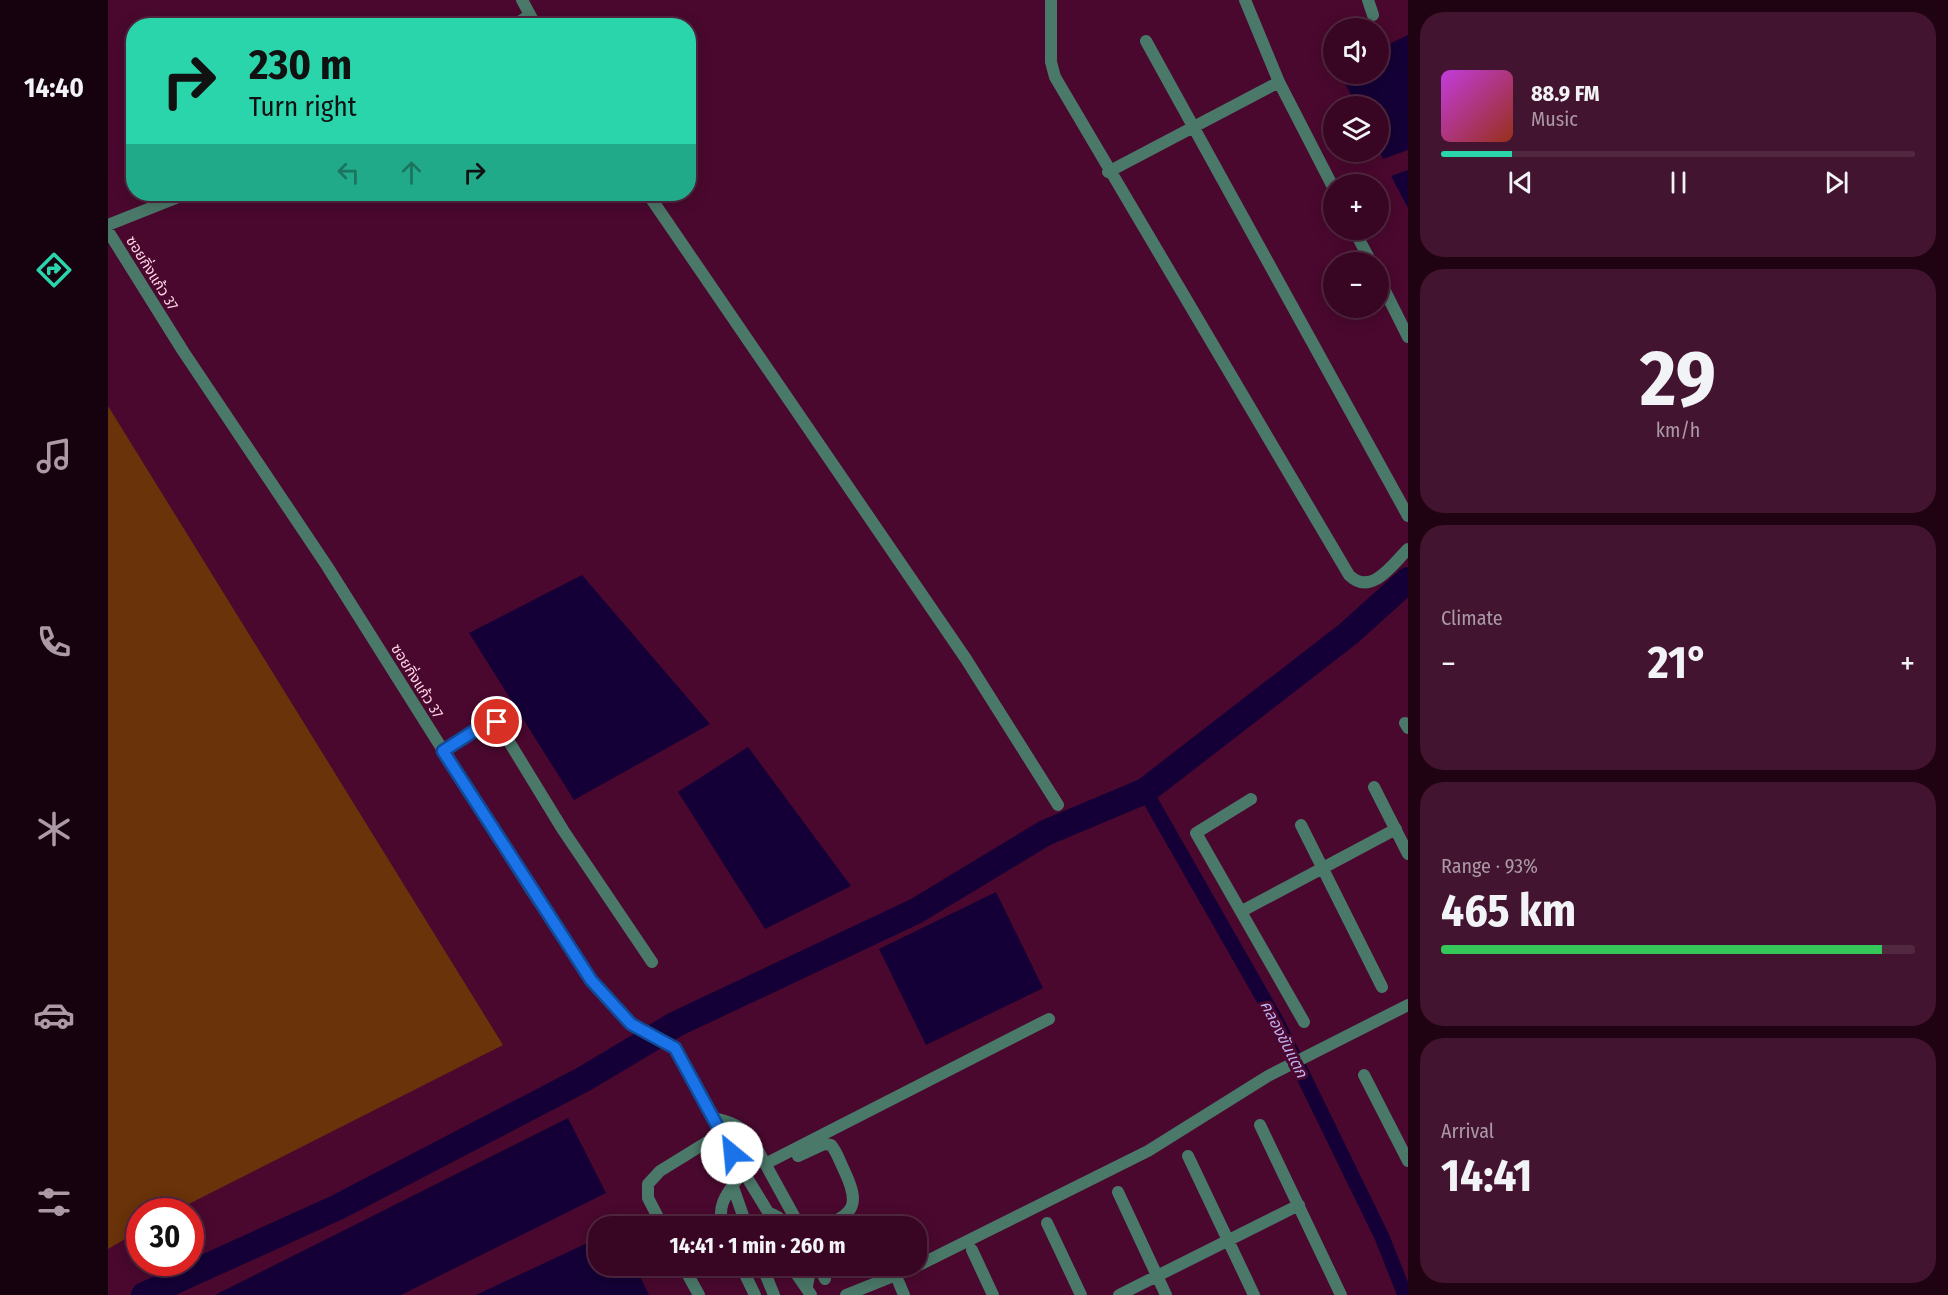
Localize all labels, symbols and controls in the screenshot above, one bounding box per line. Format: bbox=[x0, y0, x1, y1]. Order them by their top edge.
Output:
map controls bbox=[1323, 18, 1389, 318]
button: sound bbox=[1323, 18, 1389, 84]
text: 230 m bbox=[249, 40, 352, 90]
icon: right bbox=[150, 42, 228, 120]
text: 14:40 bbox=[24, 72, 84, 104]
text: 88.9 FM bbox=[1531, 80, 1600, 107]
text: Turn right bbox=[249, 91, 357, 123]
button: layers bbox=[1323, 96, 1389, 162]
text: Music bbox=[1531, 107, 1578, 131]
icon: left bbox=[332, 156, 365, 189]
icon: ahead bbox=[395, 156, 428, 189]
icon: right bbox=[458, 156, 491, 189]
icon: previous bbox=[1504, 166, 1537, 199]
icon: pause bbox=[1662, 166, 1695, 199]
icon: next bbox=[1820, 166, 1853, 199]
button: + bbox=[1323, 174, 1389, 240]
street label: ซอยกิ่งแก้ว 37 bbox=[122, 232, 183, 313]
icon: directions bbox=[33, 249, 75, 291]
button: − bbox=[1323, 252, 1389, 318]
text: 29 bbox=[1640, 332, 1716, 426]
text: km/h bbox=[1656, 418, 1700, 442]
icon: music bbox=[33, 435, 75, 477]
text: Climate bbox=[1441, 606, 1503, 630]
icon: phone bbox=[33, 621, 75, 663]
text: 21° bbox=[1648, 636, 1708, 690]
street label: ซอยกิ่งแก้ว 37 bbox=[387, 640, 448, 721]
text: − bbox=[1441, 644, 1456, 684]
text: + bbox=[1900, 644, 1915, 684]
pin bbox=[471, 696, 522, 747]
icon: arrive bbox=[480, 705, 513, 738]
icon: climate bbox=[33, 808, 75, 850]
text: Range · 93% bbox=[1441, 854, 1538, 878]
text: 465 km bbox=[1441, 884, 1576, 938]
icon: car bbox=[33, 994, 75, 1036]
water label: คลองขันแตก bbox=[1256, 997, 1312, 1082]
text: Arrival bbox=[1441, 1119, 1494, 1143]
position arrow bbox=[700, 1121, 764, 1185]
text: 14:41 bbox=[1441, 1149, 1532, 1203]
icon: filters bbox=[33, 1181, 75, 1223]
speed limit sign: 30 bbox=[126, 1198, 204, 1276]
text: 14:41 · 1 min · 260 m bbox=[669, 1232, 846, 1259]

